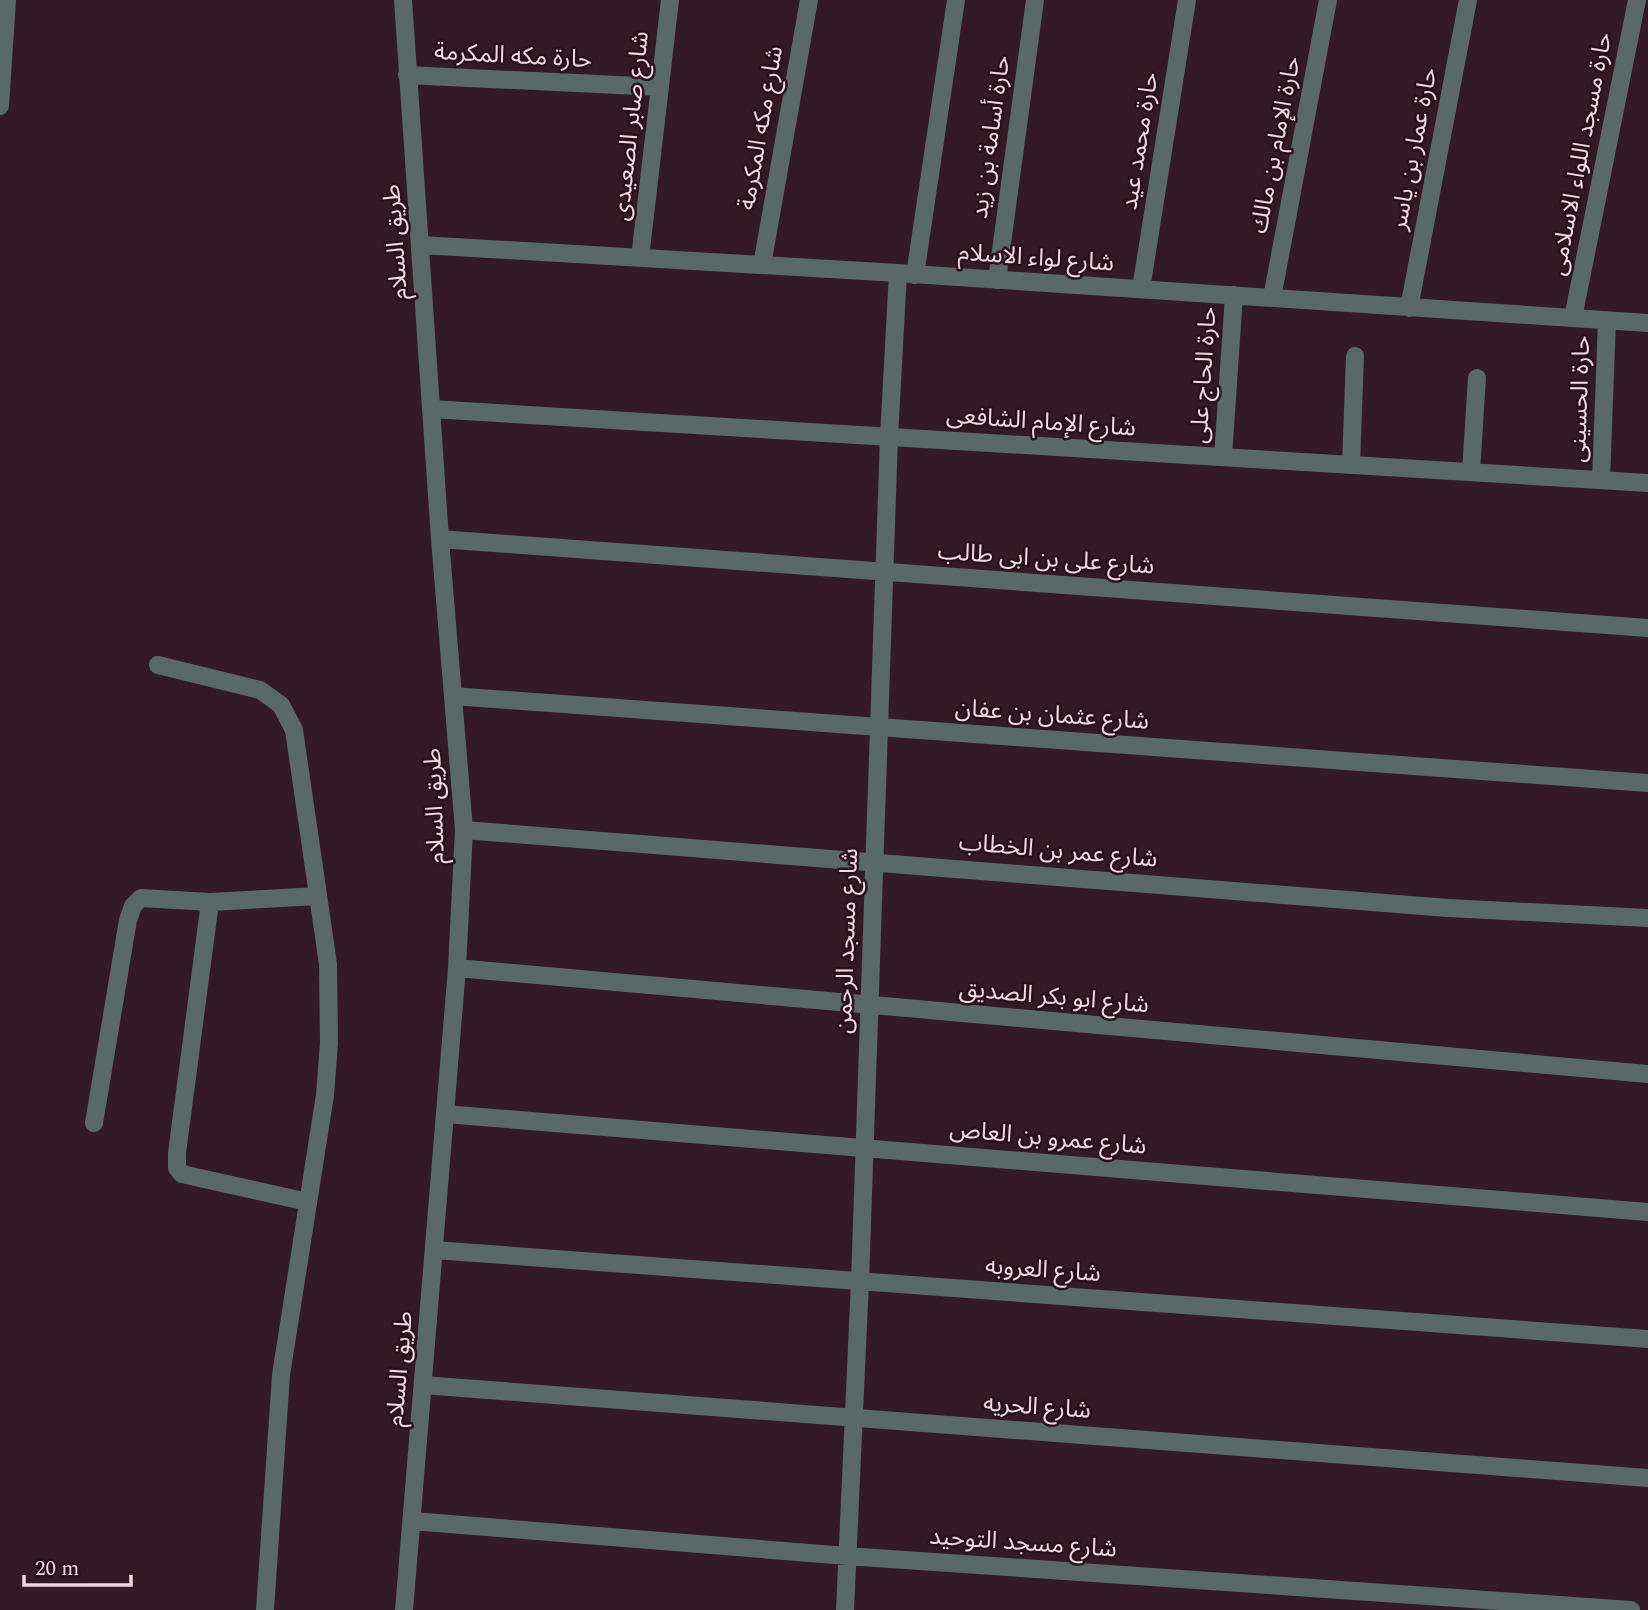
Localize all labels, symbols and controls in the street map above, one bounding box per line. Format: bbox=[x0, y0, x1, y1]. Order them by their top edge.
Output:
street label: شارع صابر الصعيدى bbox=[603, 29, 659, 223]
street label: حارة مسجد اللواء الاسلامى bbox=[1540, 29, 1622, 279]
street label: حارة مكه المكرمة bbox=[433, 34, 593, 78]
street label: شارع مكه المكرمة bbox=[729, 43, 793, 213]
street label: حارة أسامة بن زيد bbox=[962, 53, 1020, 221]
street label: حارة الإمام بن مالك bbox=[1241, 53, 1311, 237]
street label: حارة عمار بن ياسر bbox=[1380, 65, 1447, 234]
street label: حارة محمد عيد bbox=[1111, 70, 1169, 212]
street label: طريق السلام bbox=[374, 183, 418, 301]
street label: شارع لواء الاسلام bbox=[957, 235, 1115, 281]
street label: حارة الحاج على bbox=[1181, 305, 1227, 445]
street label: حارة الحسينى bbox=[1560, 335, 1600, 463]
street label: شارع الإمام الشافعى bbox=[945, 397, 1137, 447]
street label: شارع على بن ابى طالب bbox=[936, 533, 1156, 585]
street label: شارع عثمان بن عفان bbox=[954, 690, 1150, 740]
street label: طريق السلام bbox=[415, 747, 455, 865]
street label: شارع عمر بن الخطاب bbox=[957, 824, 1159, 878]
street label: شارع مسجد الرحمن bbox=[826, 847, 868, 1035]
street label: شارع ابو بكر الصديق bbox=[958, 971, 1150, 1023]
street label: شارع عمرو بن العاص bbox=[948, 1111, 1148, 1165]
street label: شارع العروبه bbox=[984, 1248, 1102, 1292]
street label: طريق السلام bbox=[377, 1310, 423, 1428]
street label: شارع الحريه bbox=[982, 1385, 1092, 1429]
street label: شارع مسجد التوحيد bbox=[928, 1518, 1118, 1568]
scale bar bbox=[24, 1544, 131, 1588]
text: 20 m bbox=[35, 1553, 79, 1585]

